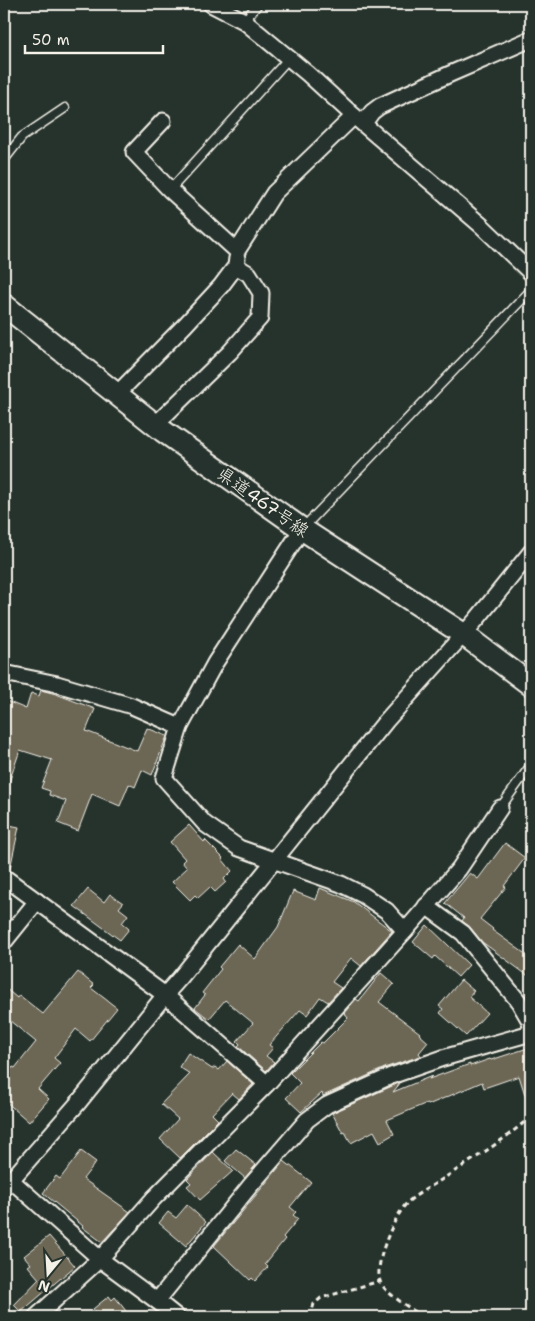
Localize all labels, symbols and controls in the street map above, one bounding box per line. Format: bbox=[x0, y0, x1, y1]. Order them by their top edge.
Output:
scale bar bbox=[25, 22, 162, 54]
text: 50 m bbox=[32, 30, 70, 50]
street label: 県道467号線 bbox=[212, 461, 314, 543]
north arrow bbox=[22, 1248, 72, 1298]
text: N bbox=[36, 1276, 52, 1297]

